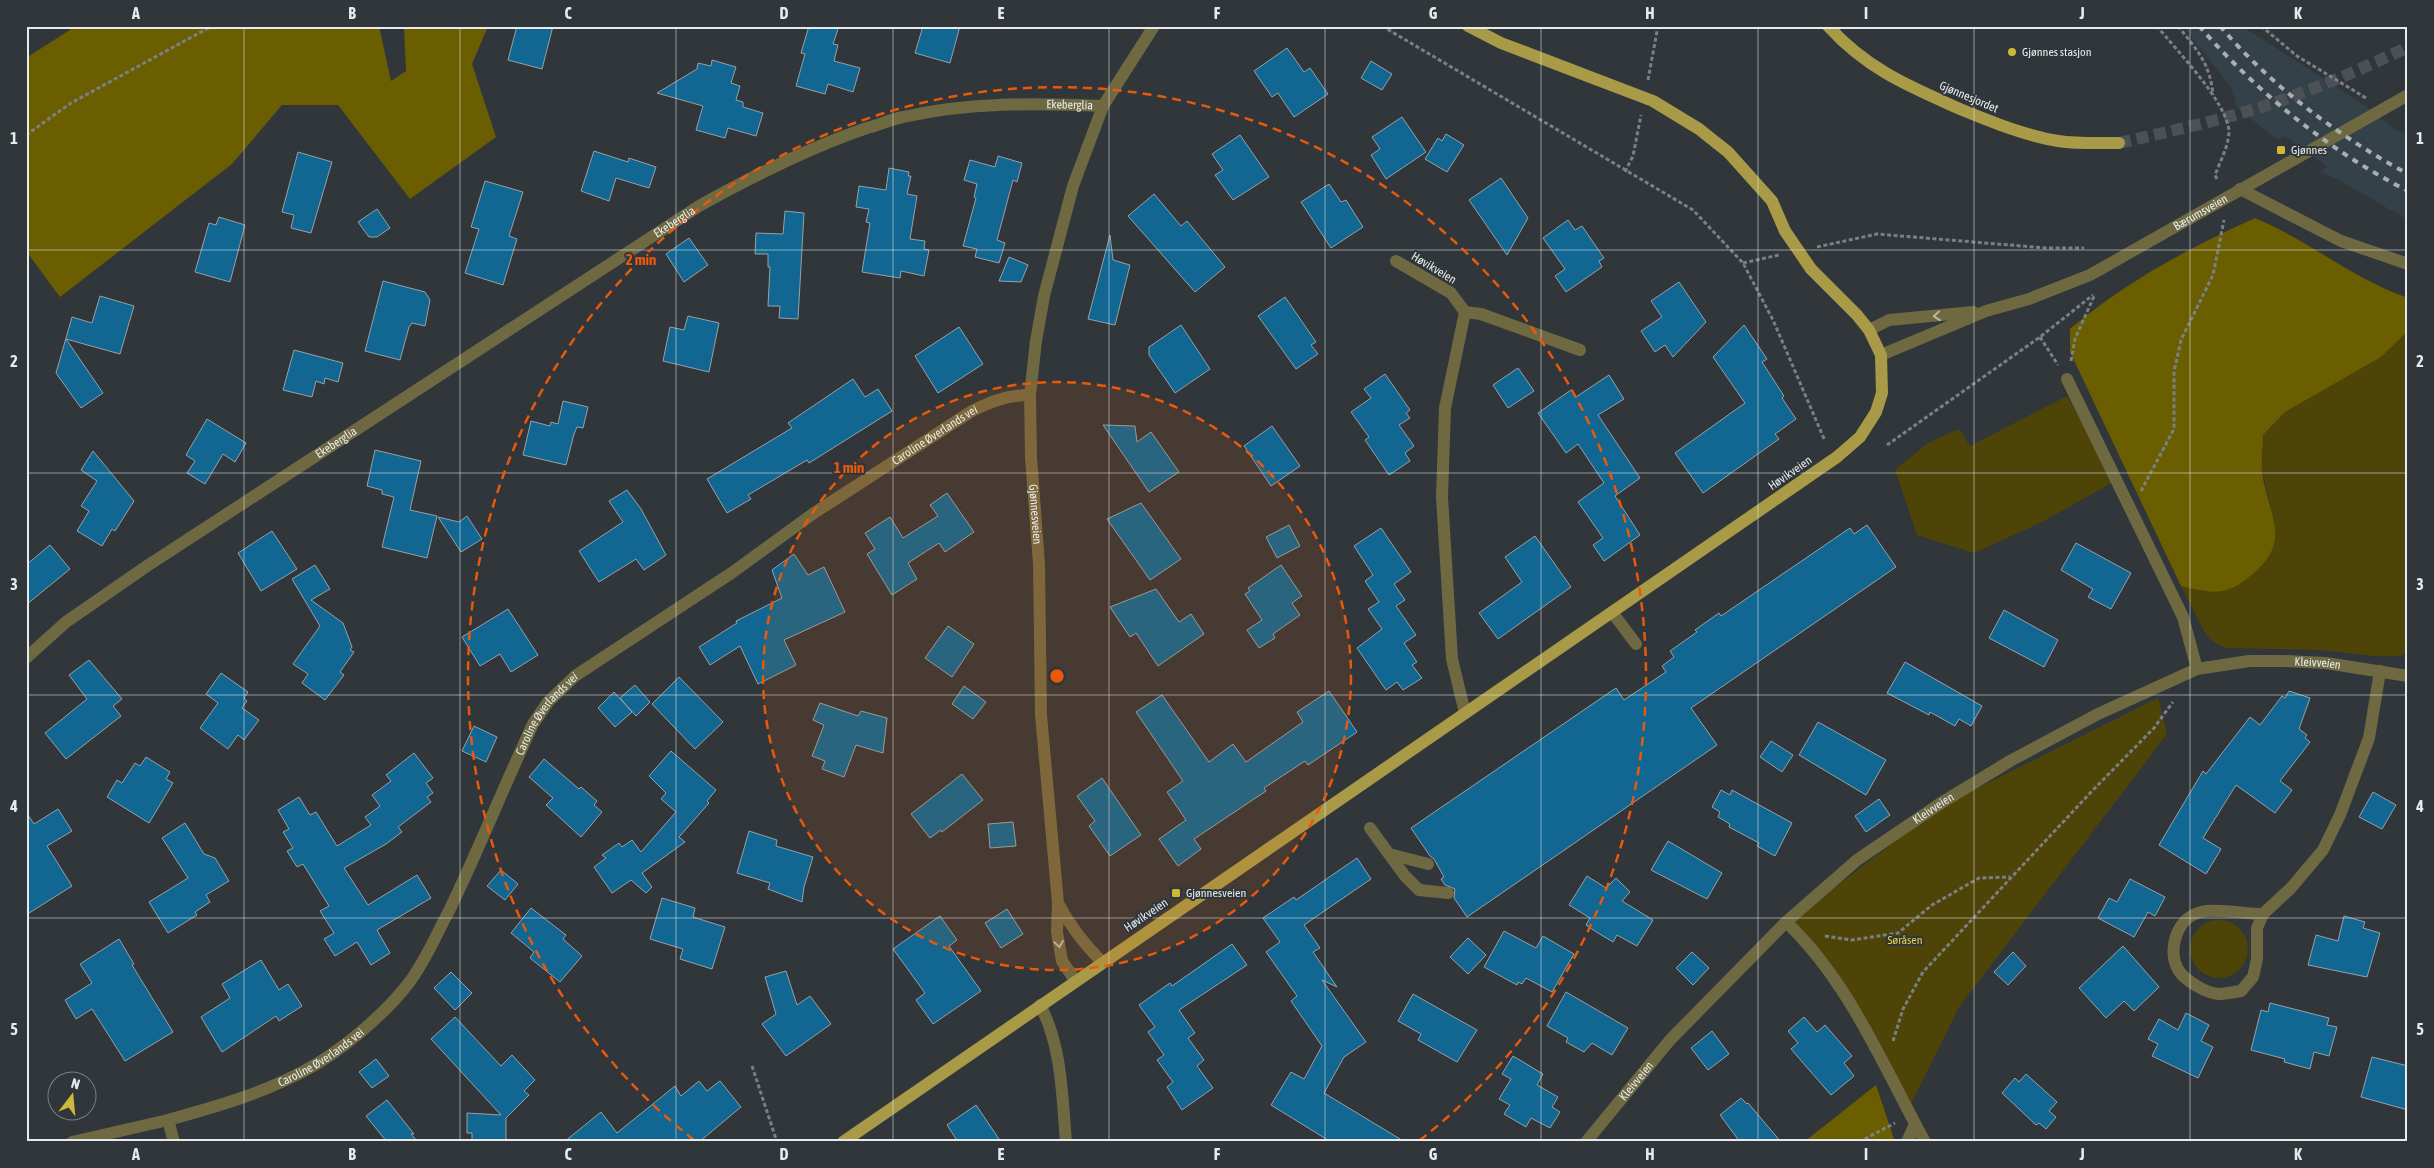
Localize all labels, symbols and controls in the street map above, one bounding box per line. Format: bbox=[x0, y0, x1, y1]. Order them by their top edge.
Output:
text: A bbox=[131, 4, 140, 22]
text: B bbox=[348, 4, 356, 22]
text: C bbox=[564, 4, 572, 22]
text: D bbox=[780, 4, 789, 22]
text: E bbox=[998, 4, 1005, 22]
text: F bbox=[1214, 4, 1221, 22]
text: G bbox=[1429, 4, 1438, 22]
text: H bbox=[1645, 4, 1655, 22]
text: I bbox=[1864, 4, 1868, 22]
text: J bbox=[2078, 4, 2085, 22]
text: K bbox=[2294, 4, 2302, 22]
place label: Gjønnes stasjon bbox=[2022, 45, 2091, 59]
marker: Gjønnes stasjon bbox=[2006, 46, 2018, 58]
street label: Gjønnesjordet bbox=[1937, 78, 2001, 116]
street label: Ekeberglia bbox=[1046, 97, 1093, 113]
text: 1 bbox=[10, 129, 18, 147]
text: 1 bbox=[2416, 129, 2424, 147]
place label: Gjønnes bbox=[2291, 143, 2327, 157]
marker: Gjønnes bbox=[2275, 144, 2287, 156]
street label: Bærumsveien bbox=[2171, 192, 2230, 233]
street label: Ekeberglia bbox=[651, 203, 698, 241]
street label: Høvikveien bbox=[1409, 249, 1459, 287]
text: 2 min bbox=[626, 251, 656, 268]
one-way arrow bbox=[1933, 310, 1941, 321]
text: 2 bbox=[10, 352, 18, 370]
text: 2 bbox=[2416, 352, 2424, 370]
street label: Caroline Øverlands vei bbox=[889, 402, 980, 468]
street label: Ekeberglia bbox=[313, 424, 359, 461]
street label: Høvikveien bbox=[1766, 453, 1814, 493]
text: 1 min bbox=[834, 459, 864, 476]
street label: Gjønnesveien bbox=[1026, 484, 1045, 545]
text: 3 bbox=[10, 575, 18, 593]
text: 3 bbox=[2416, 575, 2424, 593]
street label: Kleivveien bbox=[2294, 655, 2342, 672]
centre of rings bbox=[1048, 667, 1066, 685]
street label: Caroline Øverlands vei bbox=[513, 669, 580, 757]
street label: Kleivveien bbox=[1910, 790, 1956, 827]
text: 4 bbox=[9, 797, 18, 815]
text: 4 bbox=[2415, 797, 2424, 815]
place label: Gjønnesveien bbox=[1186, 886, 1246, 900]
marker: Gjønnesveien bbox=[1170, 887, 1182, 899]
street label: Høvikveien bbox=[1121, 895, 1171, 935]
park label: Søråsen bbox=[1887, 933, 1923, 947]
one-way arrow bbox=[1053, 940, 1063, 948]
text: 5 bbox=[10, 1020, 18, 1038]
text: 5 bbox=[2416, 1020, 2424, 1038]
street label: Caroline Øverlands vei bbox=[276, 1025, 367, 1090]
street label: Kleivveien bbox=[1616, 1059, 1656, 1103]
north arrow bbox=[48, 1070, 98, 1120]
text: N bbox=[69, 1075, 82, 1092]
text: A bbox=[131, 1145, 140, 1163]
text: B bbox=[348, 1145, 356, 1163]
text: C bbox=[564, 1145, 572, 1163]
text: D bbox=[780, 1145, 789, 1163]
text: E bbox=[998, 1145, 1005, 1163]
text: F bbox=[1214, 1145, 1221, 1163]
text: G bbox=[1429, 1145, 1438, 1163]
text: H bbox=[1645, 1145, 1655, 1163]
text: I bbox=[1864, 1145, 1868, 1163]
text: J bbox=[2078, 1145, 2085, 1163]
text: K bbox=[2294, 1145, 2302, 1163]

